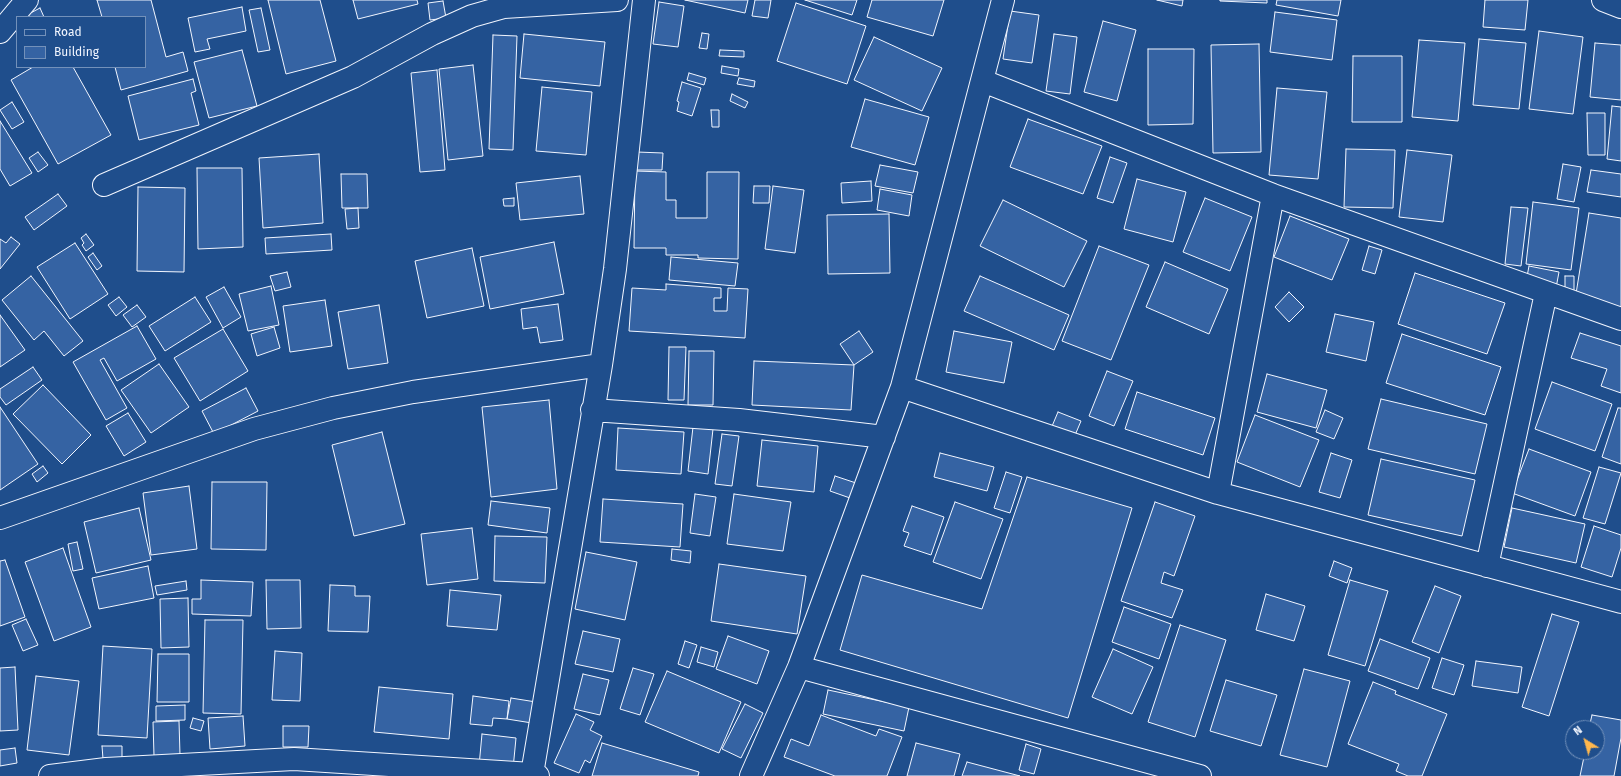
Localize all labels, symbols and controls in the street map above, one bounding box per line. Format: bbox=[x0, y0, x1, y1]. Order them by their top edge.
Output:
legend bbox=[16, 16, 146, 68]
text: Road bbox=[54, 25, 82, 39]
text: Building bbox=[54, 45, 99, 59]
north arrow bbox=[1565, 720, 1605, 760]
text: N bbox=[1571, 723, 1585, 738]

